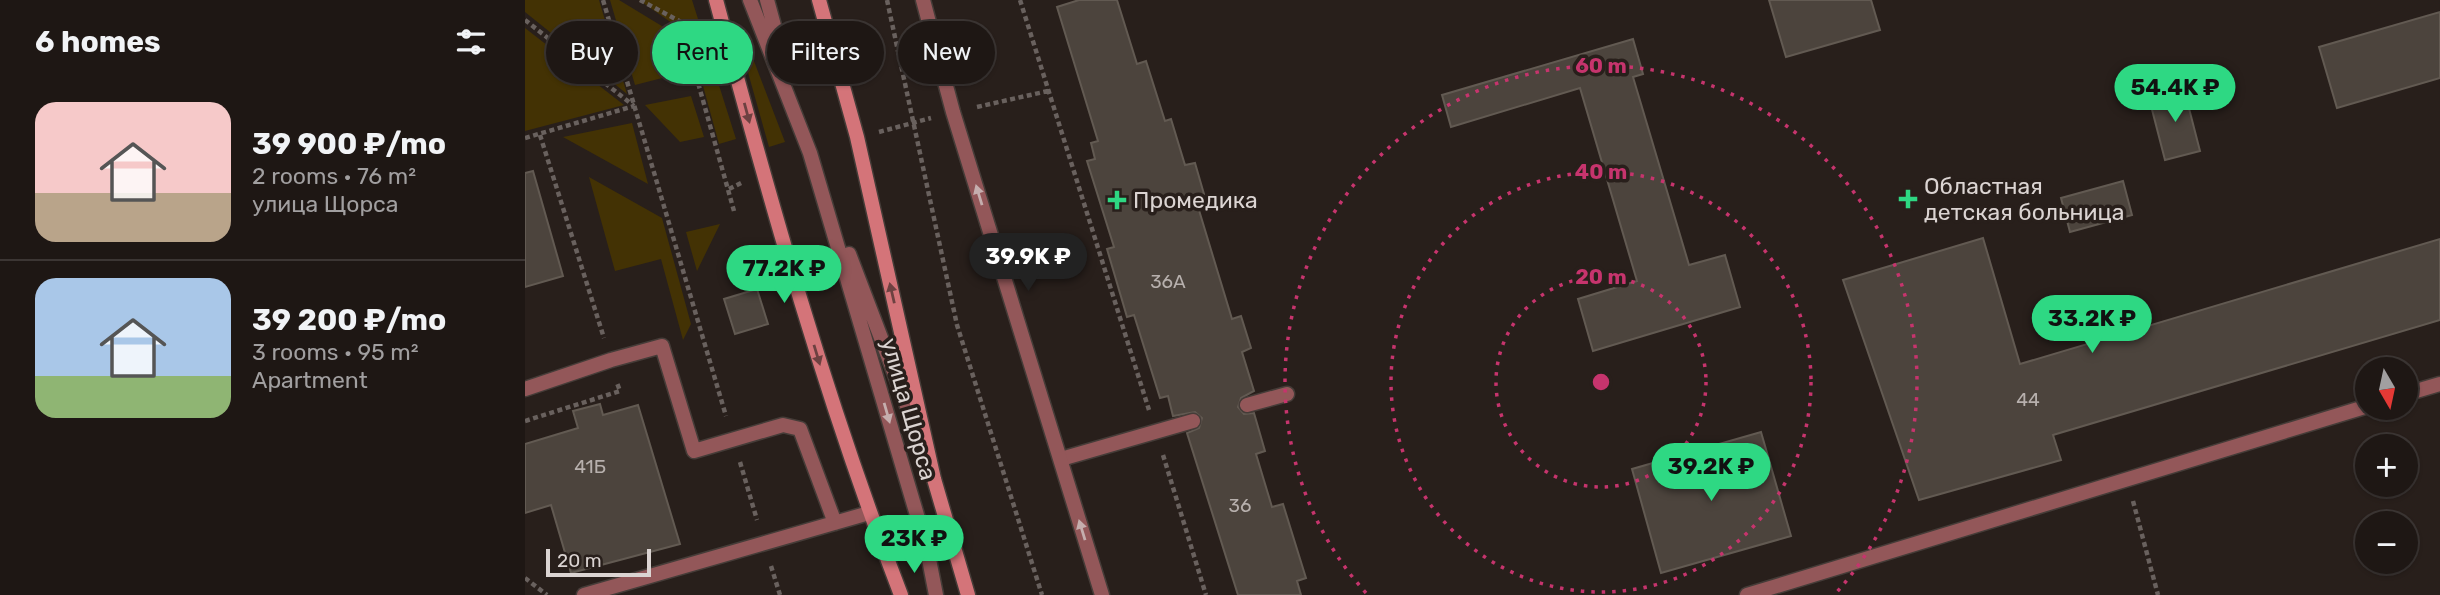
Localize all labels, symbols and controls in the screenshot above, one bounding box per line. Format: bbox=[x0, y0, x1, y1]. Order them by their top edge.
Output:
chip: Buy bbox=[546, 21, 638, 84]
chip: Rent bbox=[652, 21, 753, 84]
chip: Filters bbox=[767, 21, 884, 84]
chip: New bbox=[898, 21, 995, 84]
icon: filters bbox=[452, 23, 490, 61]
text: 6 homes bbox=[35, 24, 161, 60]
text: 60 m bbox=[1575, 53, 1627, 78]
pin: 54.4K ₽ bbox=[2110, 64, 2240, 124]
text: 54.4K ₽ bbox=[2130, 73, 2220, 101]
one-way arrow bbox=[742, 103, 752, 124]
text: 39 900 ₽/mo bbox=[252, 126, 446, 162]
icon: home bbox=[91, 130, 175, 214]
text: 40 m bbox=[1575, 159, 1627, 184]
text: 2 rooms · 76 m² bbox=[252, 162, 416, 190]
place label: Областная детская больница bbox=[1924, 172, 2124, 226]
one-way arrow bbox=[974, 184, 984, 205]
place label: Промедика bbox=[1133, 186, 1258, 214]
marker: Областная детская больница bbox=[1898, 189, 1918, 209]
text: улица Щорса bbox=[252, 190, 399, 218]
marker: Промедика bbox=[1107, 190, 1127, 210]
pin: 39.9K ₽ bbox=[963, 233, 1093, 293]
text: 39.9K ₽ bbox=[985, 242, 1071, 270]
pin: 77.2K ₽ bbox=[719, 246, 849, 305]
text: 77.2K ₽ bbox=[742, 254, 826, 282]
text: 20 m bbox=[1575, 264, 1627, 289]
house number: 36А bbox=[1150, 270, 1186, 293]
one-way arrow bbox=[886, 282, 897, 304]
pin: 33.2K ₽ bbox=[2027, 296, 2157, 355]
text: 39 200 ₽/mo bbox=[252, 302, 446, 338]
text: 33.2K ₽ bbox=[2048, 304, 2136, 332]
icon: home bbox=[91, 306, 175, 390]
street label: улица Щорса bbox=[875, 335, 943, 483]
text: 3 rooms · 95 m² bbox=[252, 338, 419, 366]
one-way arrow bbox=[813, 345, 823, 366]
north arrow bbox=[2355, 357, 2419, 420]
map controls bbox=[2355, 357, 2418, 574]
text: Apartment bbox=[252, 366, 368, 394]
centre of rings bbox=[1589, 370, 1613, 394]
house number: 44 bbox=[2016, 388, 2040, 411]
one-way arrow bbox=[882, 403, 892, 424]
button: + bbox=[2355, 434, 2418, 497]
pin: 39.2K ₽ bbox=[1646, 444, 1776, 503]
text: 39.2K ₽ bbox=[1668, 452, 1754, 480]
house number: 41Б bbox=[574, 455, 606, 478]
house number: 36 bbox=[1229, 494, 1251, 517]
button: − bbox=[2355, 511, 2418, 574]
pin: 23K ₽ bbox=[865, 516, 963, 575]
one-way arrow bbox=[1077, 519, 1087, 540]
text: 23K ₽ bbox=[881, 524, 947, 552]
scale bar bbox=[546, 546, 651, 578]
text: 20 m bbox=[557, 549, 602, 572]

